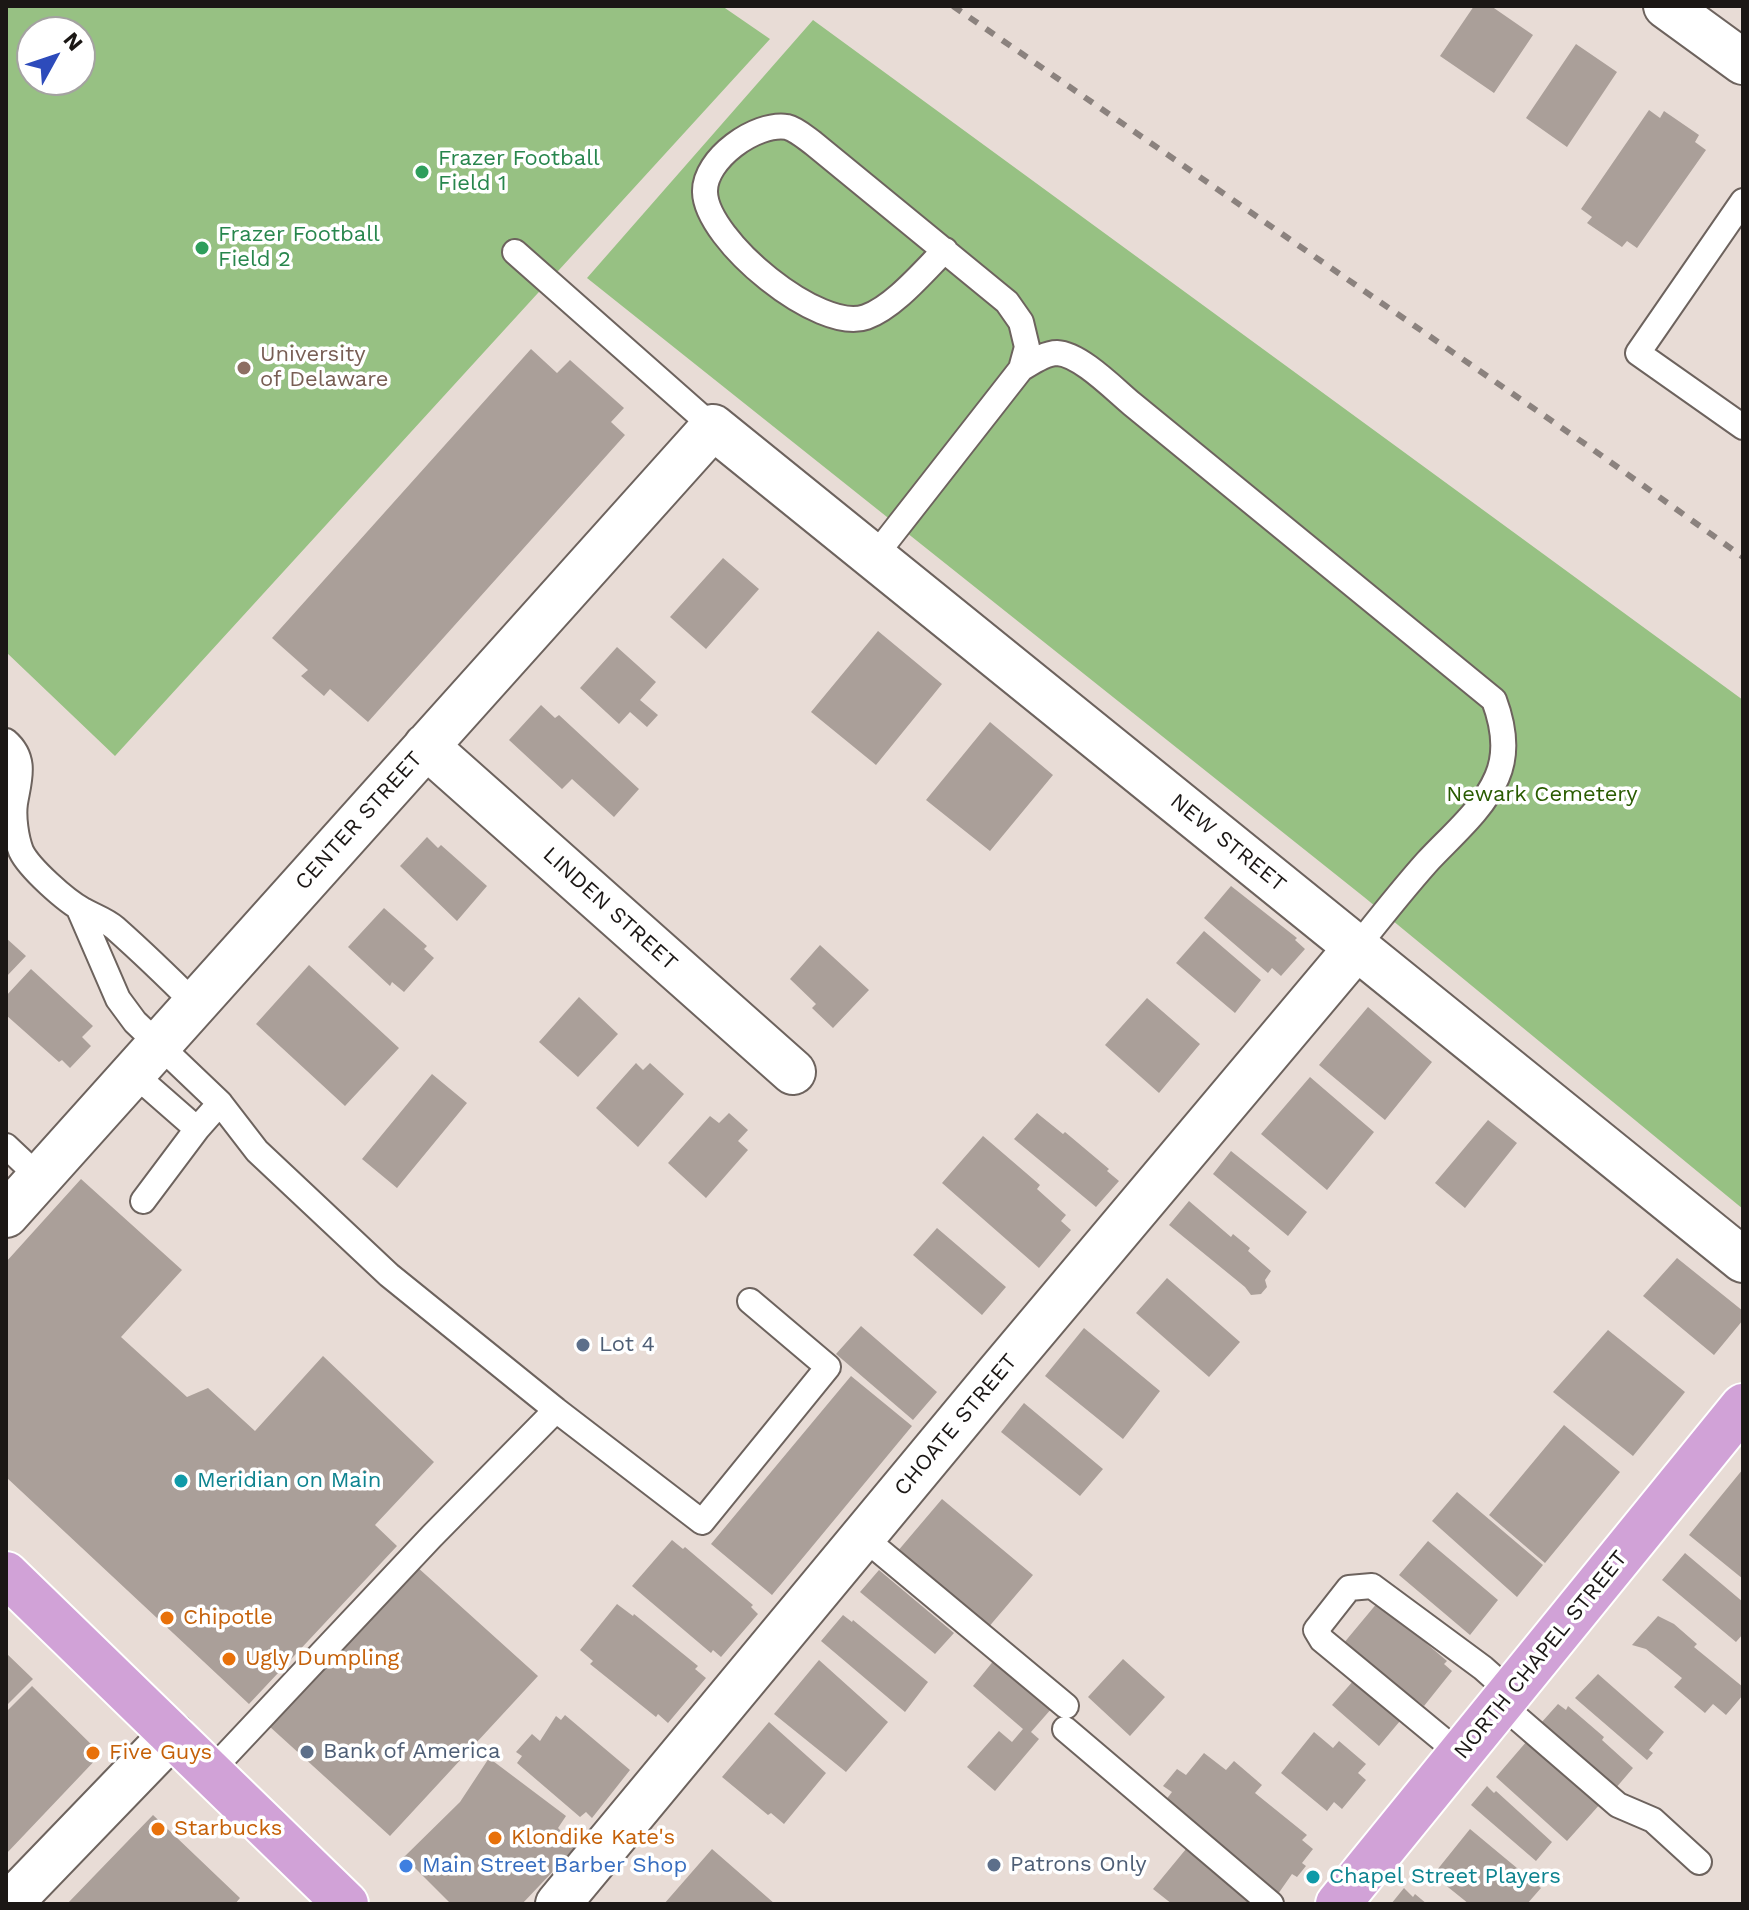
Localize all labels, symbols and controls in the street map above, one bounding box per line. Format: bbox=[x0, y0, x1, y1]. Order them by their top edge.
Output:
north arrow bbox=[16, 16, 96, 96]
text: N bbox=[58, 27, 88, 56]
place label: Frazer Football Field 1 bbox=[438, 146, 600, 198]
marker: Frazer Football Field 1 bbox=[413, 163, 431, 181]
place label: Frazer Football Field 2 bbox=[218, 222, 380, 274]
marker: Frazer Football Field 2 bbox=[193, 239, 211, 257]
place label: University of Delaware bbox=[260, 342, 389, 394]
marker: University of Delaware bbox=[235, 359, 253, 377]
street label: CENTER STREET bbox=[290, 746, 428, 896]
park label: Newark Cemetery bbox=[1446, 782, 1638, 808]
street label: NEW STREET bbox=[1165, 788, 1291, 898]
street label: LINDEN STREET bbox=[537, 842, 683, 976]
place label: Lot 4 bbox=[599, 1332, 655, 1358]
marker: Lot 4 bbox=[574, 1336, 592, 1354]
street label: CHOATE STREET bbox=[889, 1349, 1023, 1501]
place label: Meridian on Main bbox=[197, 1468, 381, 1494]
marker: Meridian on Main bbox=[172, 1472, 190, 1490]
street label: NORTH CHAPEL STREET bbox=[1449, 1546, 1633, 1764]
place label: Chipotle bbox=[183, 1605, 273, 1631]
marker: Chipotle bbox=[158, 1609, 176, 1627]
place label: Ugly Dumpling bbox=[245, 1646, 399, 1672]
marker: Ugly Dumpling bbox=[220, 1650, 238, 1668]
place label: Bank of America bbox=[323, 1739, 500, 1765]
place label: Five Guys bbox=[109, 1740, 212, 1766]
marker: Bank of America bbox=[298, 1743, 316, 1761]
marker: Five Guys bbox=[84, 1744, 102, 1762]
place label: Starbucks bbox=[174, 1816, 282, 1842]
marker: Starbucks bbox=[149, 1820, 167, 1838]
place label: Klondike Kate's bbox=[511, 1825, 675, 1851]
marker: Klondike Kate's bbox=[486, 1829, 504, 1847]
place label: Patrons Only bbox=[1010, 1852, 1147, 1878]
place label: Main Street Barber Shop bbox=[422, 1853, 687, 1879]
marker: Patrons Only bbox=[985, 1856, 1003, 1874]
marker: Main Street Barber Shop bbox=[397, 1857, 415, 1875]
place label: Chapel Street Players bbox=[1329, 1864, 1561, 1890]
marker: Chapel Street Players bbox=[1304, 1868, 1322, 1886]

